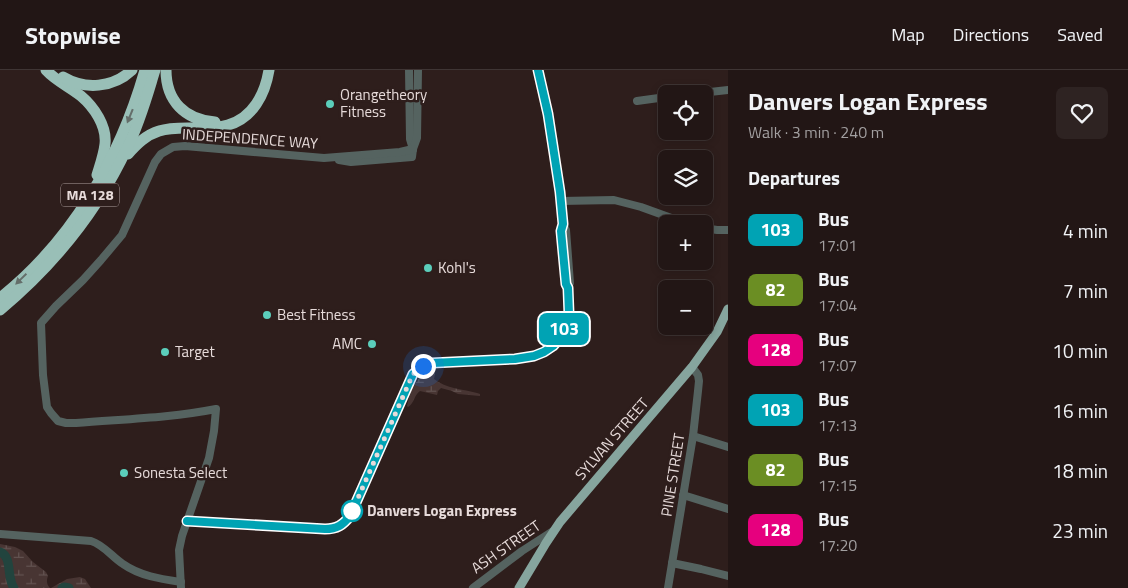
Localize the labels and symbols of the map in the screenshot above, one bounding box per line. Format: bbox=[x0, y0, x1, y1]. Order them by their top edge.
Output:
place label: Orangetheory Fitness bbox=[340, 83, 427, 123]
marker: Orangetheory Fitness bbox=[324, 98, 336, 110]
one-way arrow bbox=[126, 109, 134, 124]
street label: INDEPENDENCE WAY bbox=[181, 122, 319, 155]
road number: MA 128 bbox=[61, 184, 119, 206]
place label: Kohl's bbox=[438, 256, 476, 279]
marker: Kohl's bbox=[422, 262, 434, 274]
one-way arrow bbox=[16, 273, 28, 285]
place label: Best Fitness bbox=[277, 303, 355, 326]
marker: Best Fitness bbox=[261, 309, 273, 321]
line badge: 103 bbox=[535, 313, 593, 345]
place label: AMC bbox=[332, 332, 362, 355]
marker: AMC bbox=[366, 338, 378, 350]
place label: Target bbox=[175, 340, 215, 363]
marker: Target bbox=[159, 346, 171, 358]
your location bbox=[411, 354, 436, 379]
street label: SYLVAN STREET bbox=[569, 392, 654, 485]
street label: PINE STREET bbox=[655, 432, 690, 518]
place label: Sonesta Select bbox=[134, 461, 228, 484]
marker: Sonesta Select bbox=[118, 467, 130, 479]
place label: Danvers Logan Express bbox=[367, 499, 517, 522]
marker: Danvers Logan Express bbox=[341, 500, 363, 522]
street label: ASH STREET bbox=[466, 514, 545, 579]

